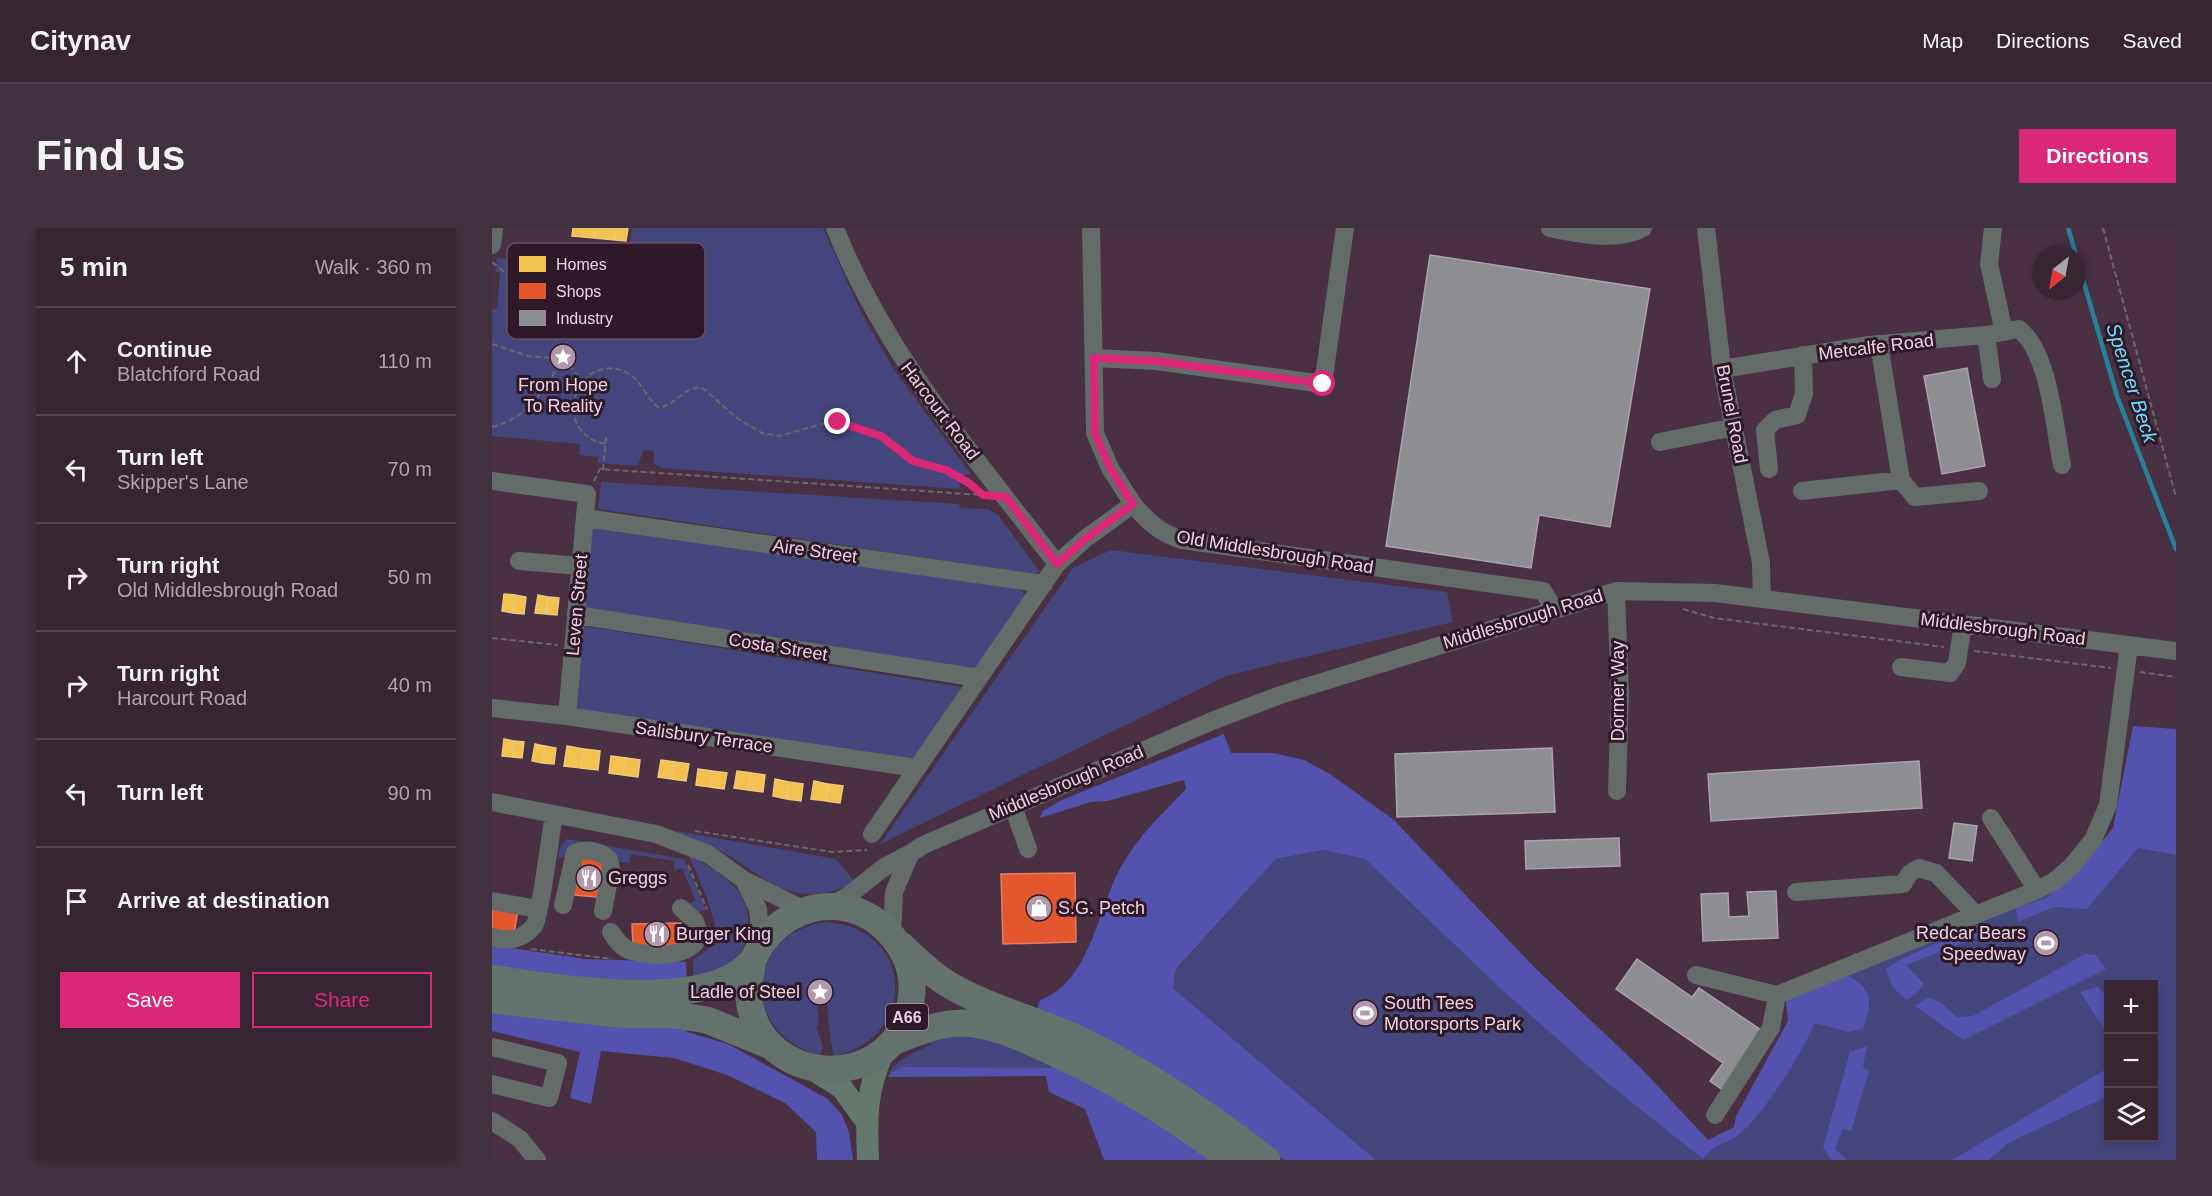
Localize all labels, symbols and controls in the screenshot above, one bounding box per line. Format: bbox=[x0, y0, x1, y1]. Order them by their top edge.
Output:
text: Citynav bbox=[30, 25, 131, 56]
text: Map bbox=[1922, 29, 1963, 52]
text: Directions bbox=[1996, 29, 2089, 52]
text: Saved bbox=[2122, 29, 2182, 52]
button: Directions bbox=[2019, 129, 2176, 183]
text: Find us bbox=[36, 132, 185, 179]
legend bbox=[507, 243, 705, 339]
north arrow bbox=[2032, 246, 2086, 300]
text: 5 min bbox=[60, 252, 128, 282]
text: Walk · 360 m bbox=[315, 256, 432, 278]
text: Homes bbox=[556, 256, 607, 273]
text: Shops bbox=[556, 283, 601, 300]
text: Industry bbox=[556, 310, 613, 327]
water label: Spencer Beck bbox=[2102, 320, 2162, 447]
street label: Metcalfe Road bbox=[1817, 330, 1935, 364]
text: Continue bbox=[117, 337, 212, 362]
place icon: From Hope To Reality bbox=[548, 342, 578, 372]
icon: ahead bbox=[60, 345, 93, 378]
text: 110 m bbox=[378, 350, 432, 372]
street label: Harcourt Road bbox=[897, 358, 983, 464]
text: Blatchford Road bbox=[117, 363, 260, 385]
street label: Brunel Road bbox=[1713, 363, 1751, 465]
route start bbox=[1309, 370, 1335, 396]
place label: From Hope To Reality bbox=[518, 375, 608, 416]
route end bbox=[824, 408, 850, 434]
text: Turn left bbox=[117, 445, 203, 470]
icon: left bbox=[60, 453, 93, 486]
text: 70 m bbox=[388, 458, 432, 480]
text: Skipper's Lane bbox=[117, 471, 249, 493]
street label: Old Middlesbrough Road bbox=[1175, 527, 1375, 577]
street label: Aire Street bbox=[771, 535, 859, 567]
text: Turn right bbox=[117, 553, 219, 578]
street label: Leven Street bbox=[563, 553, 591, 657]
icon: right bbox=[60, 561, 93, 594]
text: 50 m bbox=[388, 566, 432, 588]
text: Old Middlesbrough Road bbox=[117, 579, 338, 601]
street label: Middlesbrough Road bbox=[1441, 585, 1605, 653]
street label: Middlesbrough Road bbox=[1919, 609, 2087, 649]
street label: Costa Street bbox=[727, 629, 829, 665]
street label: Dormer Way bbox=[1608, 641, 1628, 741]
text: Turn right bbox=[117, 661, 219, 686]
icon: right bbox=[60, 669, 93, 702]
text: 40 m bbox=[388, 674, 432, 696]
text: Harcourt Road bbox=[117, 687, 247, 709]
street label: Salisbury Terrace bbox=[634, 717, 774, 757]
street label: Middlesbrough Road bbox=[986, 741, 1146, 825]
icon: left bbox=[60, 777, 93, 810]
text: Turn left bbox=[117, 780, 203, 805]
text: 90 m bbox=[388, 782, 432, 804]
restaurant icon: Greggs bbox=[574, 863, 604, 893]
place label: Greggs bbox=[608, 868, 667, 888]
icon: arrive bbox=[60, 885, 93, 918]
text: Arrive at destination bbox=[117, 888, 330, 913]
shop icon: S.G. Petch bbox=[1024, 893, 1054, 923]
place label: S.G. Petch bbox=[1058, 898, 1145, 918]
restaurant icon: Burger King bbox=[642, 919, 672, 949]
place label: Redcar Bears Speedway bbox=[1916, 923, 2026, 964]
place label: Burger King bbox=[676, 924, 771, 944]
sports icon: Redcar Bears Speedway bbox=[2031, 928, 2061, 958]
button: Save bbox=[60, 972, 240, 1028]
button: Share bbox=[252, 972, 432, 1028]
place icon: Ladle of Steel bbox=[805, 977, 835, 1007]
map controls bbox=[2104, 980, 2158, 1142]
button: + bbox=[2104, 980, 2158, 1034]
place label: Ladle of Steel bbox=[690, 982, 800, 1002]
place label: South Tees Motorsports Park bbox=[1384, 993, 1522, 1034]
sports icon: South Tees Motorsports Park bbox=[1350, 998, 1380, 1028]
road number: A66 bbox=[886, 1004, 928, 1030]
button: − bbox=[2104, 1034, 2158, 1088]
button: layers bbox=[2104, 1088, 2158, 1142]

